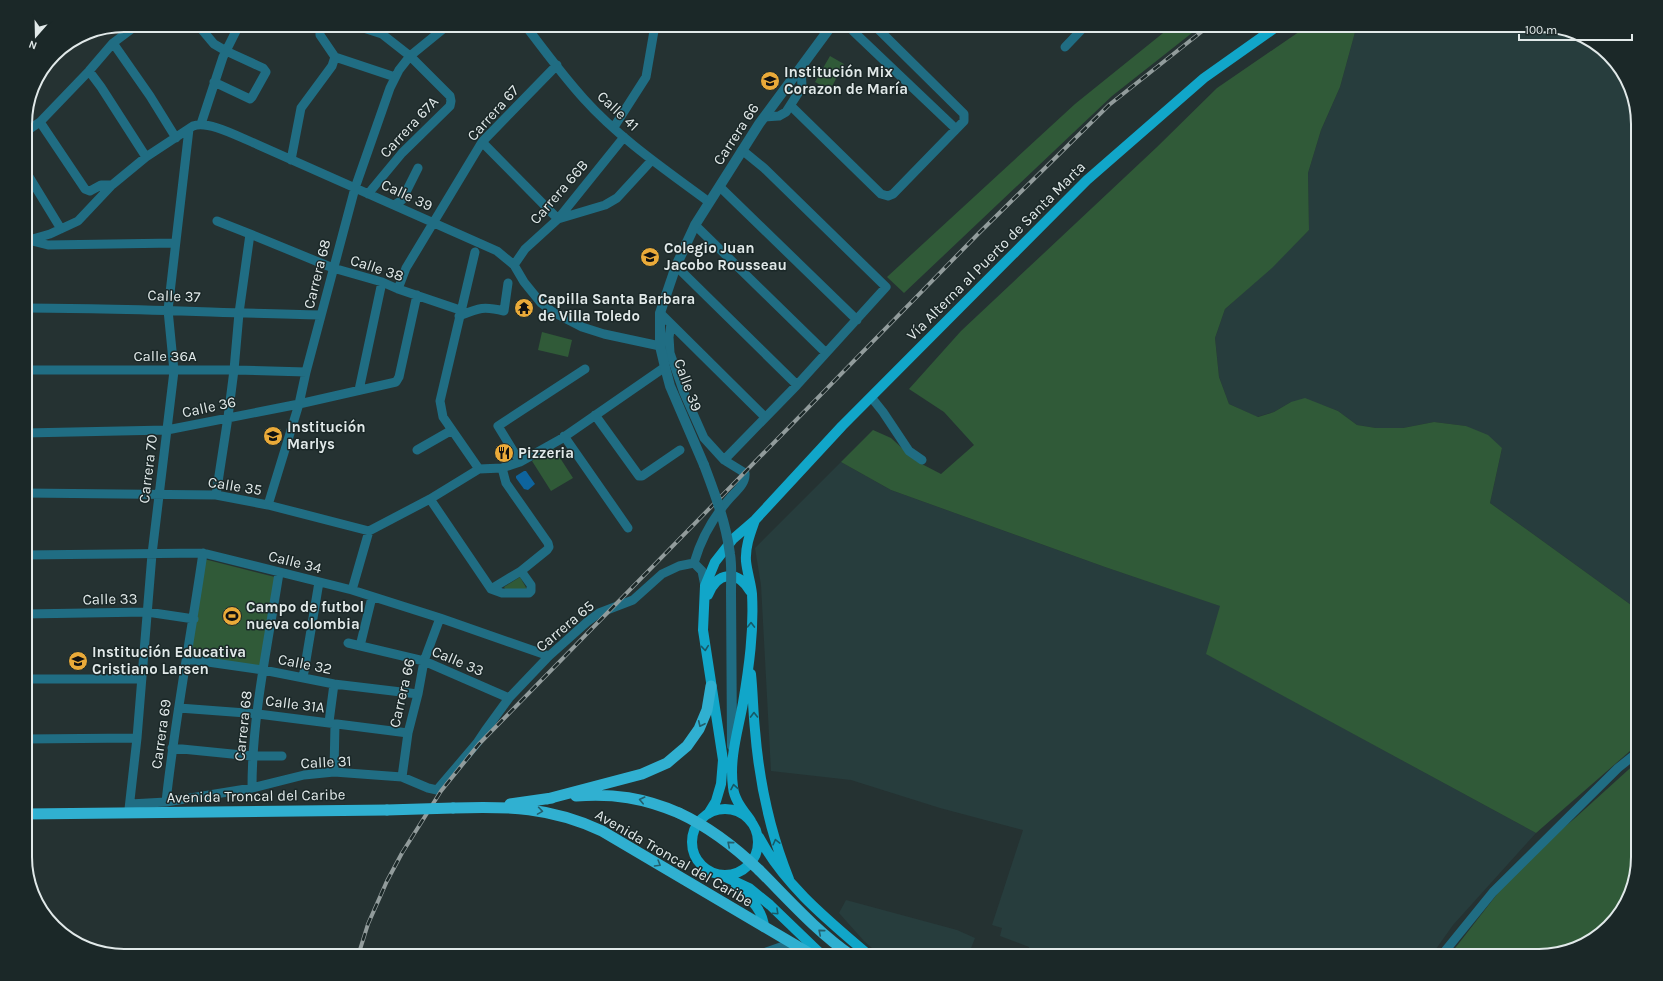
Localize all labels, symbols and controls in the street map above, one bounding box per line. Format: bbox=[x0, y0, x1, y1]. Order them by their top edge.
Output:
north arrow bbox=[16, 16, 56, 56]
scale bar bbox=[1519, 16, 1632, 42]
text: 100 m bbox=[1525, 23, 1557, 37]
text: N bbox=[27, 37, 39, 52]
place label: Institución Mix Corazon de María bbox=[784, 63, 908, 98]
school or university icon: Institución Mix Corazon de María bbox=[759, 70, 781, 92]
street label: Carrera 67 bbox=[463, 81, 523, 145]
street label: Calle 41 bbox=[593, 87, 643, 135]
street label: Carrera 67A bbox=[376, 92, 442, 161]
street label: Carrera 66 bbox=[709, 100, 763, 168]
street label: Carrera 66B bbox=[526, 156, 592, 228]
street label: Vía Alterna al Puerto de Santa Marta bbox=[903, 158, 1089, 344]
street label: Calle 39 bbox=[378, 175, 436, 215]
street label: Carrera 68 bbox=[300, 237, 334, 311]
place label: Colegio Juan Jacobo Rousseau bbox=[664, 239, 787, 274]
school or university icon: Colegio Juan Jacobo Rousseau bbox=[639, 246, 661, 268]
street label: Calle 38 bbox=[348, 251, 406, 285]
street label: Calle 37 bbox=[147, 286, 201, 306]
place label: Capilla Santa Barbara de Villa Toledo bbox=[538, 290, 695, 325]
temple icon: Capilla Santa Barbara de Villa Toledo bbox=[513, 297, 535, 319]
street label: Calle 36A bbox=[133, 347, 197, 365]
street label: Calle 39 bbox=[670, 356, 706, 414]
street label: Calle 36 bbox=[180, 393, 238, 421]
place label: Institución Marlys bbox=[287, 418, 366, 453]
school or university icon: Institución Marlys bbox=[262, 425, 284, 447]
street label: Carrera 70 bbox=[135, 433, 161, 504]
restaurant icon: Pizzeria bbox=[493, 442, 515, 464]
place label: Pizzeria bbox=[518, 444, 574, 462]
street label: Calle 35 bbox=[207, 473, 263, 499]
street label: Calle 34 bbox=[266, 547, 324, 577]
street label: Calle 33 bbox=[82, 590, 138, 608]
street label: Carrera 65 bbox=[532, 597, 598, 655]
place label: Campo de futbol nueva colombia bbox=[246, 598, 364, 633]
sports icon: Campo de futbol nueva colombia bbox=[221, 605, 243, 627]
one-way arrow bbox=[747, 622, 755, 628]
street label: Calle 33 bbox=[429, 642, 487, 680]
place label: Institución Educativa Cristiano Larsen bbox=[92, 643, 246, 678]
one-way arrow bbox=[700, 645, 709, 651]
school or university icon: Institución Educativa Cristiano Larsen bbox=[67, 650, 89, 672]
street label: Calle 32 bbox=[276, 650, 334, 678]
street label: Carrera 66 bbox=[385, 657, 419, 729]
street label: Carrera 68 bbox=[230, 690, 256, 762]
street label: Calle 31A bbox=[264, 691, 326, 717]
street label: Carrera 69 bbox=[147, 698, 175, 770]
one-way arrow bbox=[750, 712, 758, 718]
one-way arrow bbox=[698, 719, 706, 727]
street label: Calle 31 bbox=[300, 752, 352, 772]
one-way arrow bbox=[730, 784, 739, 790]
street label: Avenida Troncal del Caribe bbox=[166, 785, 346, 807]
one-way arrow bbox=[639, 796, 645, 804]
street label: Avenida Troncal del Caribe bbox=[592, 805, 756, 911]
one-way arrow bbox=[537, 806, 543, 815]
one-way arrow bbox=[772, 839, 781, 846]
one-way arrow bbox=[727, 841, 734, 848]
one-way arrow bbox=[654, 860, 661, 867]
one-way arrow bbox=[772, 907, 779, 914]
one-way arrow bbox=[819, 930, 826, 937]

